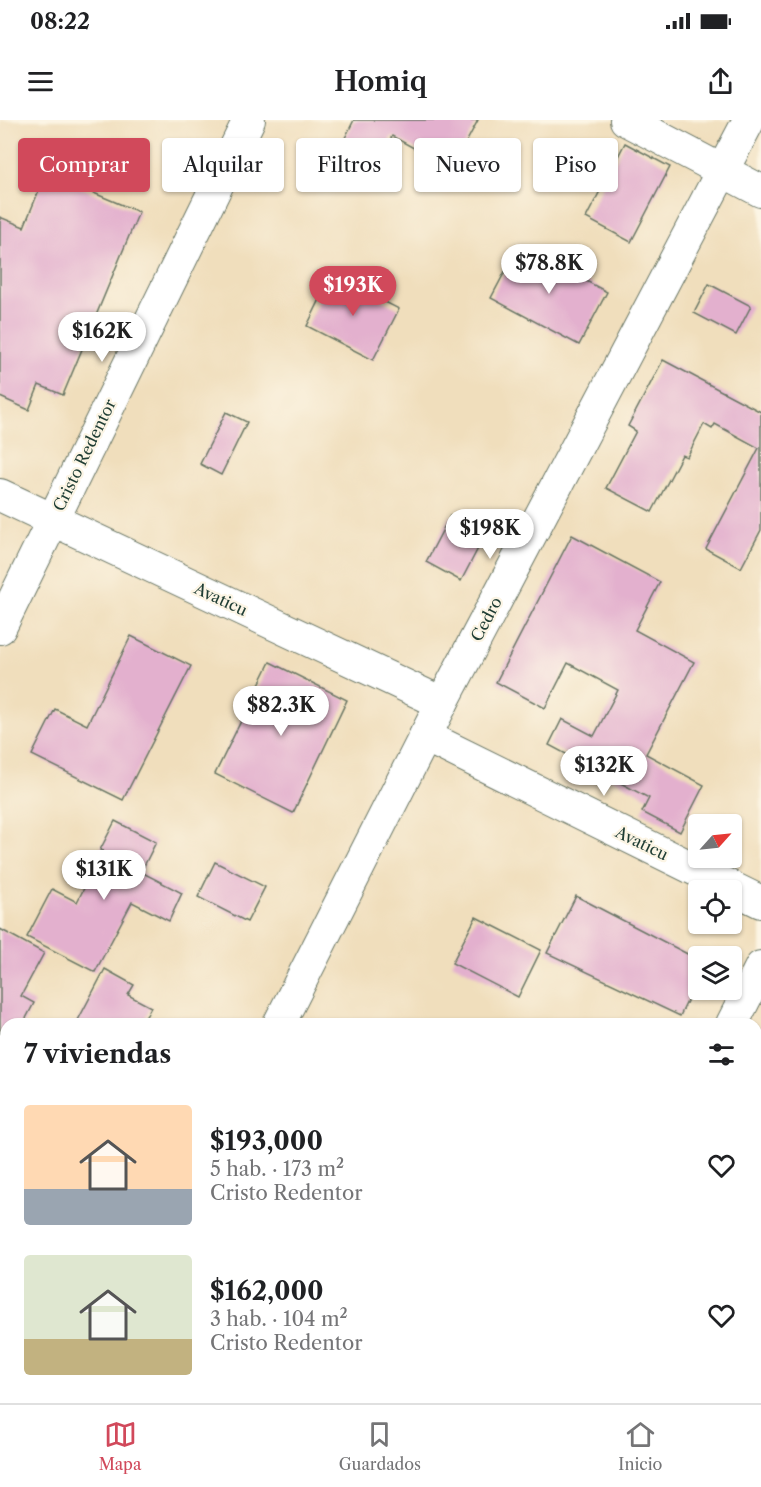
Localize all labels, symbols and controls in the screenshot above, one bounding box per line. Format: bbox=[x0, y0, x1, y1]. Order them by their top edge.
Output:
text: 08:22 bbox=[30, 8, 90, 35]
icon: menu bbox=[24, 65, 57, 98]
text: Homiq bbox=[334, 65, 427, 98]
icon: share bbox=[704, 65, 737, 98]
chip: Comprar bbox=[18, 138, 150, 192]
chip: Alquilar bbox=[162, 138, 284, 192]
chip: Filtros bbox=[296, 138, 402, 192]
chip: Nuevo bbox=[414, 138, 521, 192]
chip: Piso bbox=[533, 138, 618, 192]
pin: $78.8K bbox=[500, 244, 598, 295]
text: $78.8K bbox=[515, 251, 583, 275]
pin: $193K bbox=[311, 266, 395, 317]
text: $193K bbox=[323, 273, 383, 297]
pin: $162K bbox=[60, 312, 144, 363]
text: $162K bbox=[72, 319, 132, 343]
street label: Cristo Redentor bbox=[48, 396, 120, 514]
pin: $198K bbox=[448, 509, 532, 560]
text: $198K bbox=[460, 516, 520, 540]
street label: Avaticu bbox=[190, 578, 251, 620]
street label: Cedro bbox=[466, 593, 506, 645]
pin: $82.3K bbox=[232, 686, 330, 737]
text: $82.3K bbox=[247, 693, 315, 717]
pin: $132K bbox=[562, 746, 646, 797]
text: $132K bbox=[574, 753, 634, 777]
north arrow bbox=[688, 814, 742, 868]
map controls bbox=[688, 814, 742, 1000]
street label: Avaticu bbox=[611, 821, 672, 864]
pin: $131K bbox=[62, 850, 146, 901]
text: $131K bbox=[76, 857, 132, 881]
button: locate bbox=[688, 880, 742, 934]
button: layers bbox=[688, 946, 742, 1000]
text: 7 viviendas bbox=[24, 1038, 171, 1070]
icon: filters bbox=[705, 1038, 738, 1071]
text: $193,000 bbox=[210, 1125, 323, 1157]
icon: home bbox=[72, 1129, 144, 1201]
icon: heart bbox=[705, 1149, 738, 1182]
text: 5 hab. · 173 m² bbox=[210, 1157, 344, 1181]
text: Cristo Redentor bbox=[210, 1181, 363, 1205]
text: $162,000 bbox=[210, 1275, 324, 1307]
icon: home bbox=[72, 1279, 144, 1351]
icon: heart bbox=[705, 1299, 738, 1332]
text: 3 hab. · 104 m² bbox=[210, 1307, 348, 1331]
text: Cristo Redentor bbox=[210, 1331, 363, 1355]
tab: Mapa bbox=[99, 1418, 141, 1474]
tab: Guardados bbox=[339, 1418, 421, 1474]
tab: Inicio bbox=[618, 1418, 662, 1474]

